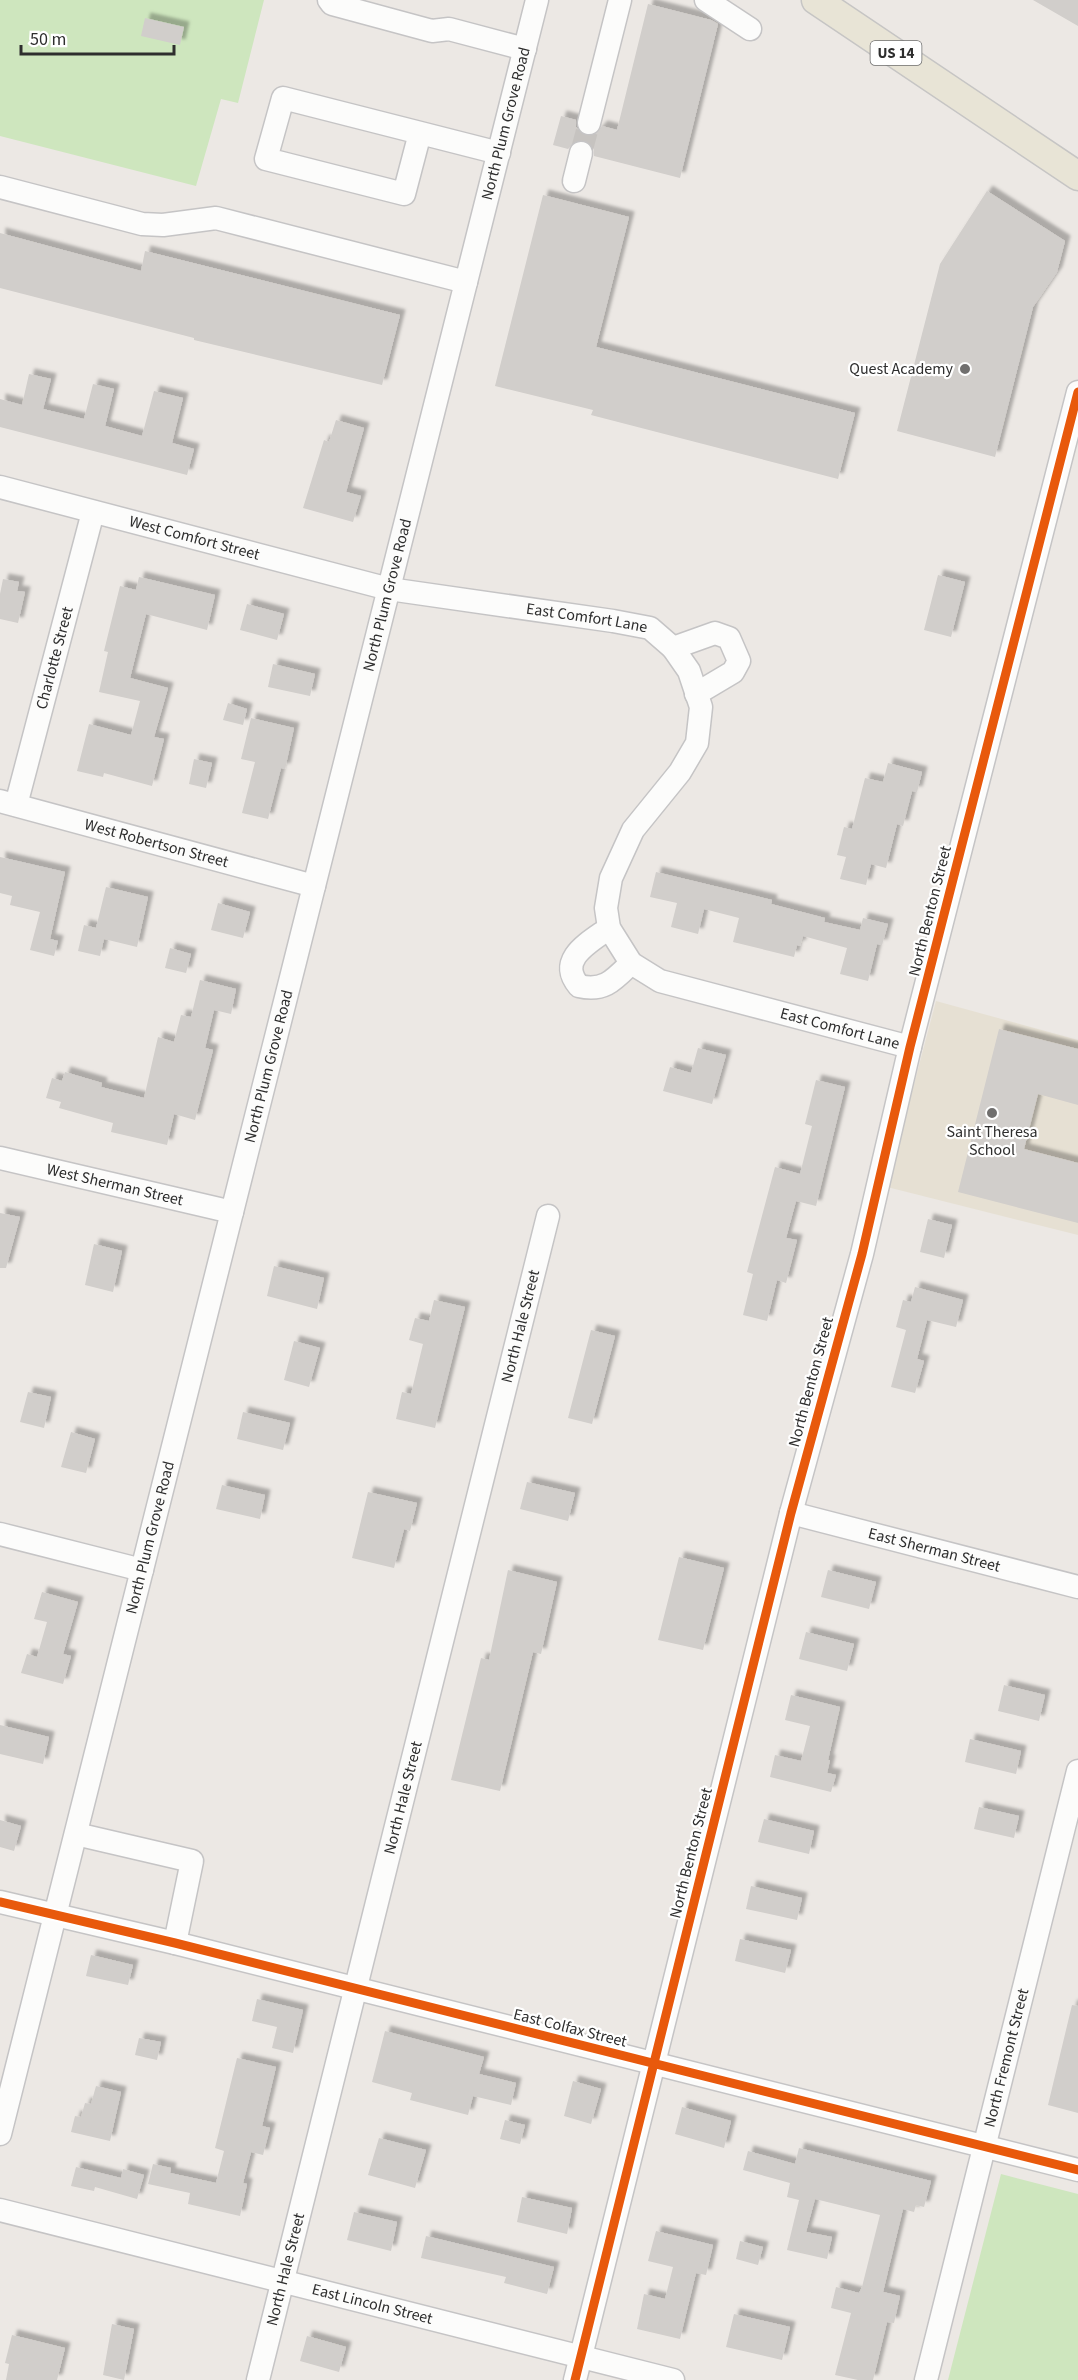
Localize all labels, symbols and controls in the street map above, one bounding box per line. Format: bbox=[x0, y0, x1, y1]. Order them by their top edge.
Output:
scale bar bbox=[21, 18, 174, 56]
text: 50 m bbox=[30, 27, 66, 52]
road number: US 14 bbox=[870, 41, 922, 65]
street label: North Plum Grove Road bbox=[476, 45, 536, 203]
place label: Quest Academy bbox=[849, 358, 954, 380]
marker: Quest Academy bbox=[958, 362, 972, 376]
street label: West Comfort Street bbox=[127, 510, 263, 566]
street label: North Plum Grove Road bbox=[357, 516, 417, 674]
street label: East Comfort Lane bbox=[525, 598, 649, 638]
street label: Charlotte Street bbox=[31, 604, 79, 712]
street label: West Robertson Street bbox=[82, 813, 231, 873]
street label: North Benton Street bbox=[903, 843, 957, 979]
street label: North Plum Grove Road bbox=[239, 987, 299, 1145]
street label: East Comfort Lane bbox=[778, 1002, 902, 1055]
marker: Saint Theresa School bbox=[985, 1106, 999, 1120]
place label: Saint Theresa School bbox=[946, 1121, 1038, 1161]
street label: West Sherman Street bbox=[44, 1158, 186, 1211]
street label: North Hale Street bbox=[496, 1267, 545, 1385]
street label: North Benton Street bbox=[783, 1314, 839, 1450]
street label: North Plum Grove Road bbox=[120, 1459, 180, 1616]
street label: East Sherman Street bbox=[866, 1522, 1003, 1578]
street label: North Hale Street bbox=[378, 1738, 428, 1857]
street label: North Benton Street bbox=[664, 1785, 718, 1921]
street label: North Fremont Street bbox=[978, 1986, 1034, 2130]
street label: East Colfax Street bbox=[511, 2003, 630, 2053]
street label: North Hale Street bbox=[261, 2210, 310, 2328]
street label: East Lincoln Street bbox=[310, 2278, 436, 2330]

